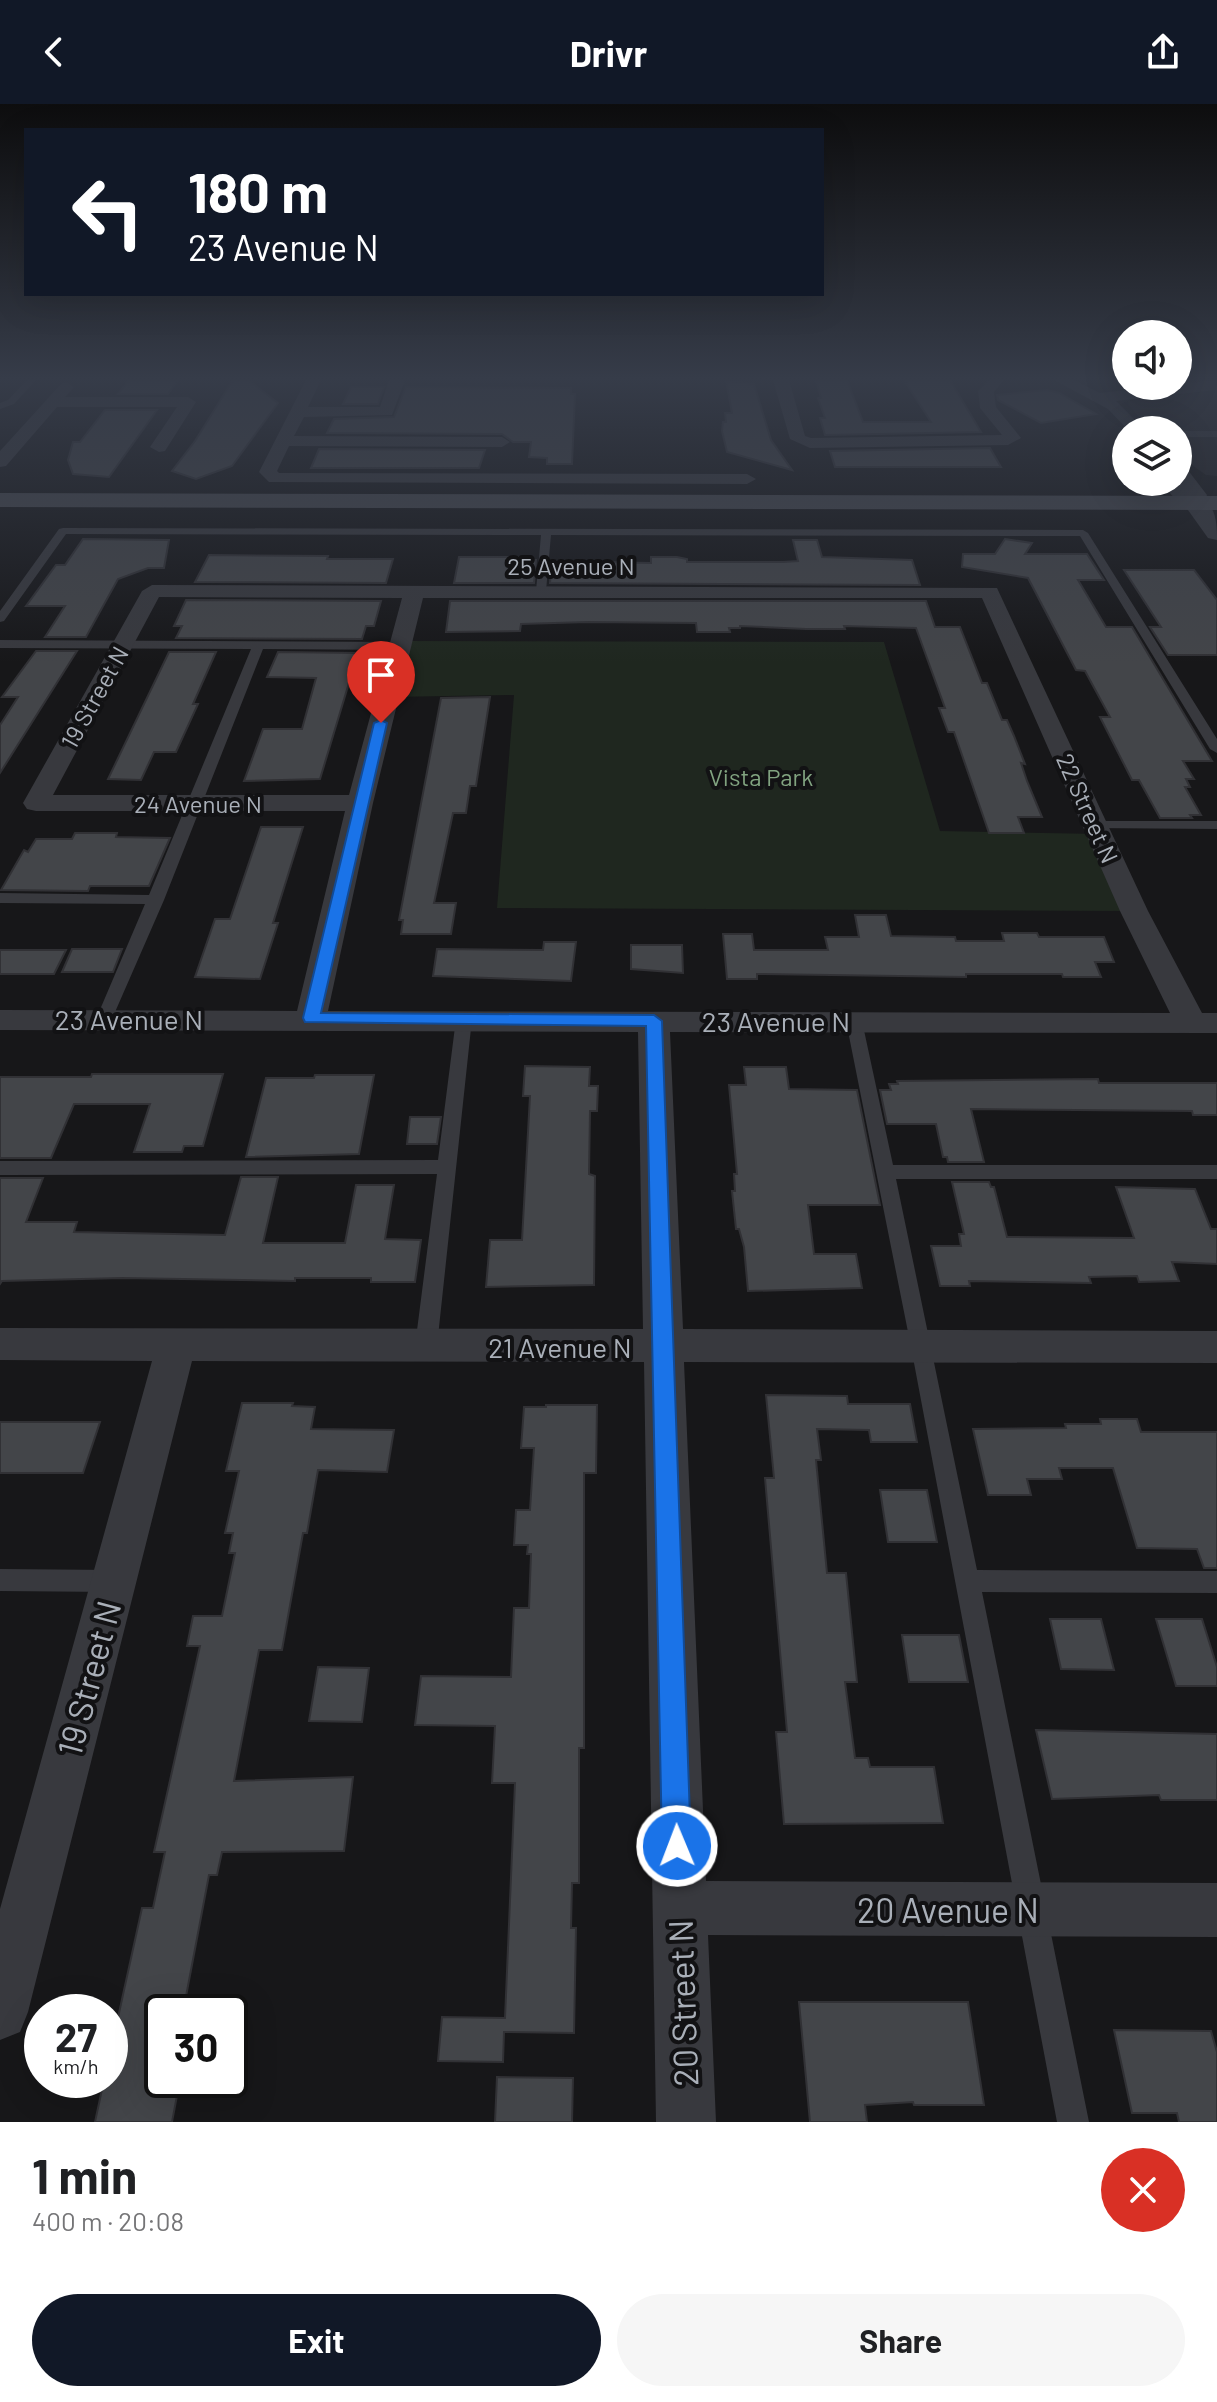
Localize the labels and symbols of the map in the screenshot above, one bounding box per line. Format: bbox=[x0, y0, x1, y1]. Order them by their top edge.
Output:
street label: 25 Avenue N bbox=[507, 551, 635, 580]
street label: 19 Street N bbox=[54, 641, 134, 753]
pin bbox=[347, 641, 415, 723]
street label: 22 Street N bbox=[1051, 749, 1125, 867]
park label: Vista Park bbox=[709, 762, 813, 791]
street label: 24 Avenue N bbox=[134, 789, 262, 818]
street label: 23 Avenue N bbox=[55, 1002, 203, 1036]
street label: 23 Avenue N bbox=[702, 1004, 850, 1038]
street label: 21 Avenue N bbox=[488, 1330, 632, 1364]
street label: 19 Street N bbox=[48, 1596, 128, 1760]
position arrow bbox=[635, 1804, 719, 1888]
street label: 20 Avenue N bbox=[857, 1889, 1039, 1930]
street label: 20 Street N bbox=[659, 1919, 705, 2087]
speed limit sign: 30 bbox=[144, 1994, 248, 2098]

